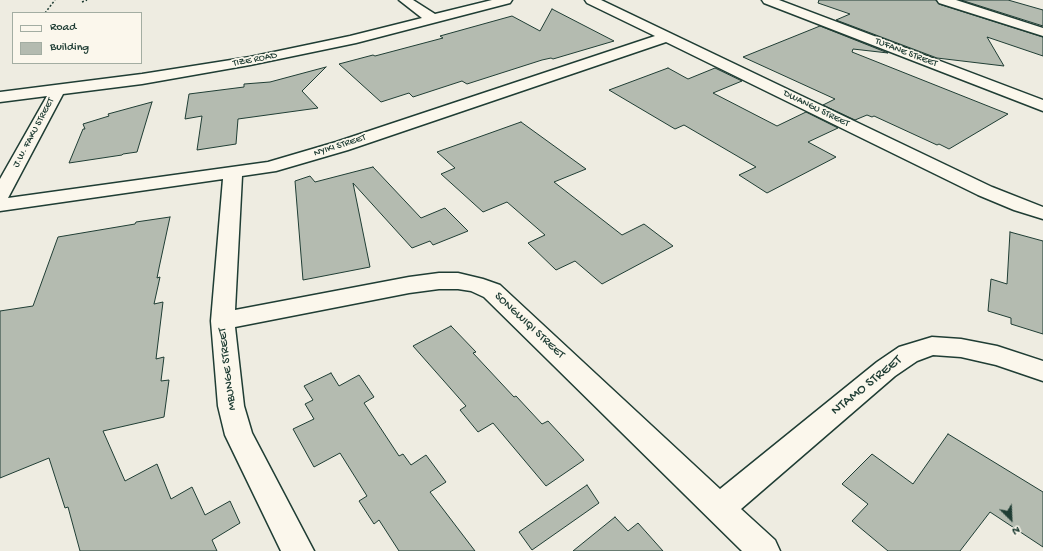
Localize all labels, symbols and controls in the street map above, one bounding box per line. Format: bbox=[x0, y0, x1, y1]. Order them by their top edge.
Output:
legend bbox=[12, 12, 142, 64]
text: Road bbox=[50, 21, 76, 35]
street label: TUFANE STREET bbox=[873, 36, 939, 70]
text: Building bbox=[50, 41, 89, 55]
street label: TIZE ROAD bbox=[232, 50, 278, 70]
street label: DWANGU STREET bbox=[781, 88, 851, 130]
street label: J.W. FAKU STREET bbox=[11, 96, 57, 170]
street label: NYIKI STREET bbox=[313, 132, 367, 160]
street label: SONGWIQI STREET bbox=[491, 290, 567, 362]
street label: MBUNGE STREET bbox=[216, 327, 240, 411]
street label: NTAMO STREET bbox=[828, 352, 906, 420]
north arrow bbox=[991, 499, 1031, 539]
text: N bbox=[1010, 523, 1022, 537]

